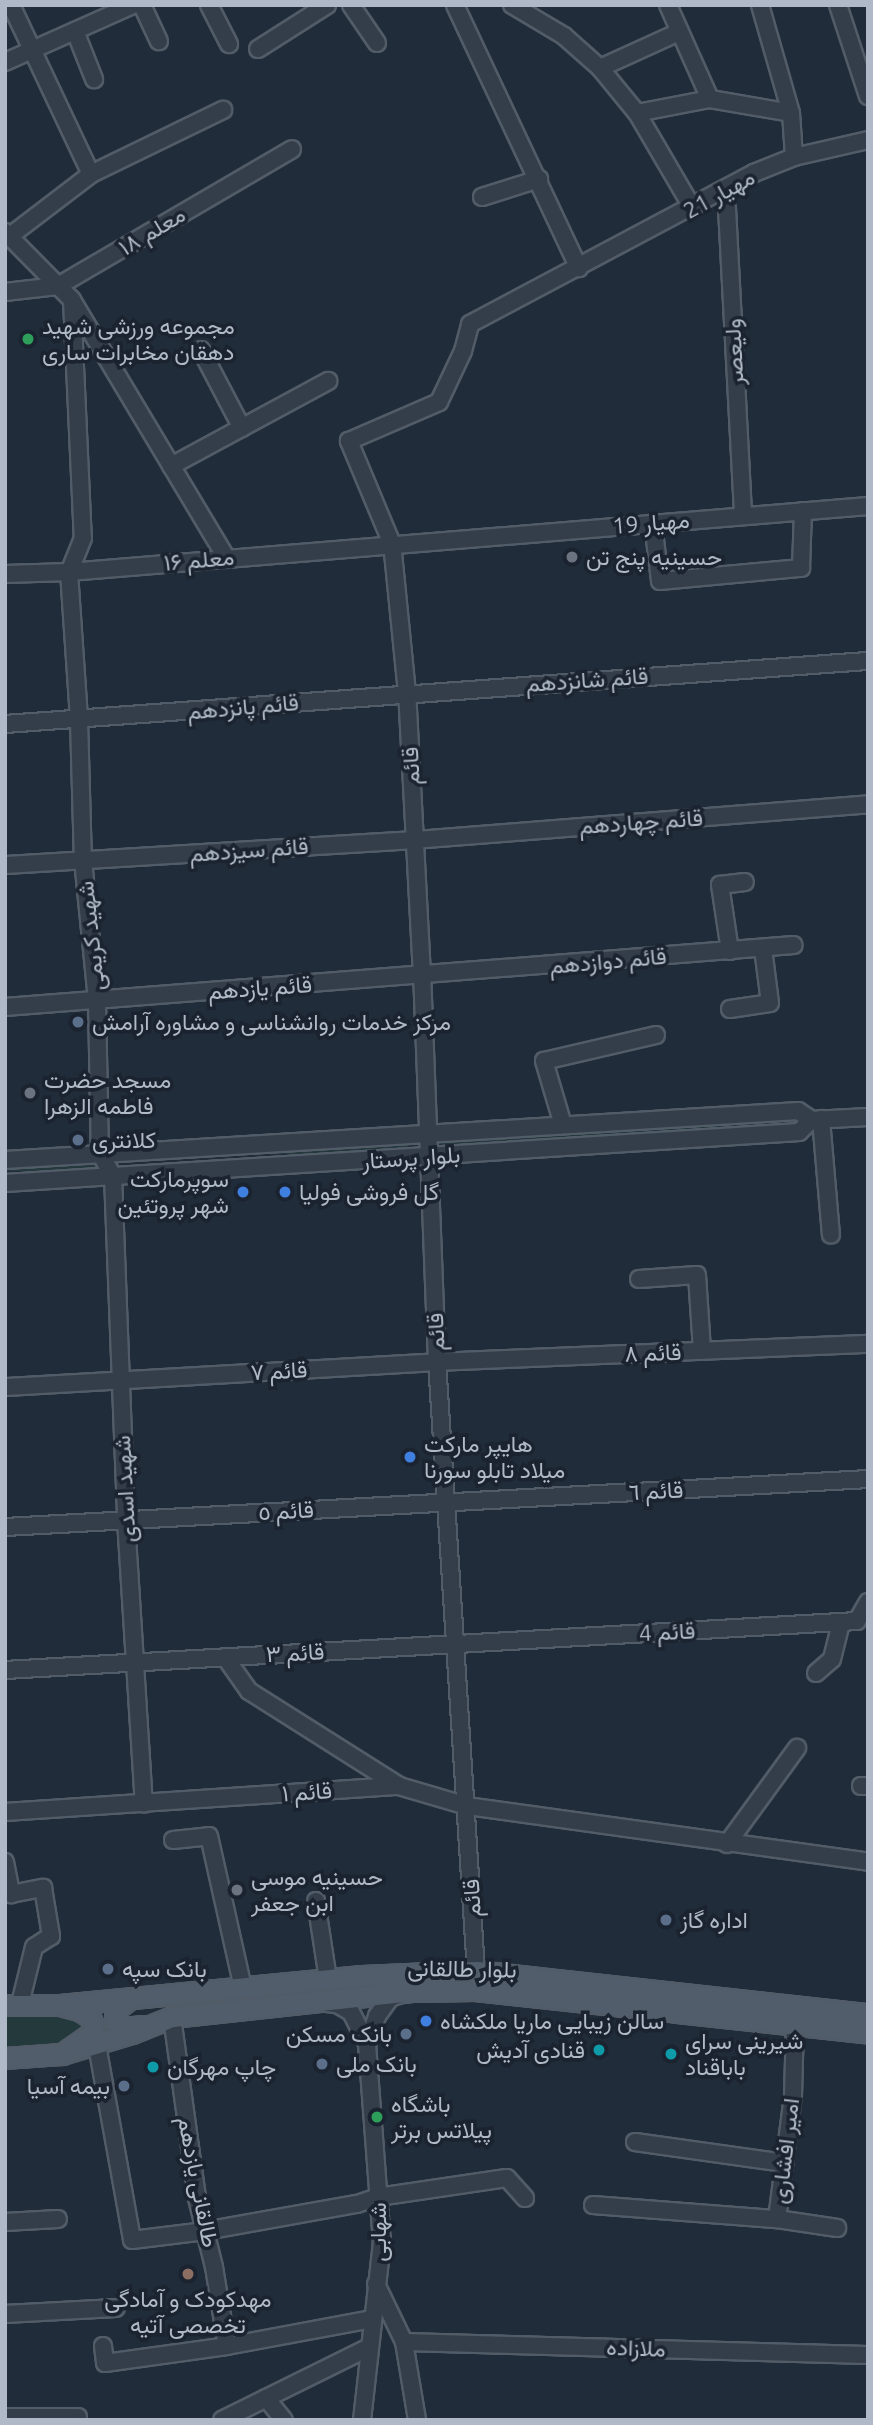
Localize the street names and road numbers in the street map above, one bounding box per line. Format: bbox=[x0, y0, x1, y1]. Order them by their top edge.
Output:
street label: مهیار 21 bbox=[679, 163, 759, 225]
street label: معلم ۱۸ bbox=[114, 200, 190, 262]
street label: ولیعصر bbox=[718, 318, 750, 386]
street label: مهیار 19 bbox=[611, 506, 691, 540]
street label: معلم ۱۶ bbox=[163, 543, 235, 577]
street label: قائم شانزدهم bbox=[525, 662, 649, 698]
street label: قائم پانزدهم bbox=[186, 688, 300, 726]
street label: قائم bbox=[396, 746, 426, 786]
street label: قائم چهاردهم bbox=[578, 804, 704, 840]
street label: قائم سیزدهم bbox=[189, 832, 309, 868]
street label: شهید کریمی bbox=[72, 880, 110, 992]
street label: قائم دوازدهم bbox=[548, 942, 668, 980]
street label: قائم یازدهم bbox=[207, 971, 313, 1005]
street label: بلوار پرستار bbox=[361, 1141, 461, 1175]
street label: قائم bbox=[421, 1312, 451, 1352]
street label: قائم ٨ bbox=[624, 1338, 682, 1368]
street label: قائم ٧ bbox=[250, 1356, 308, 1386]
street label: شهید اسدی bbox=[108, 1435, 142, 1543]
street label: قائم ٦ bbox=[628, 1476, 684, 1506]
street label: قائم ٥ bbox=[258, 1496, 314, 1526]
street label: قائم 4 bbox=[638, 1617, 696, 1647]
street label: قائم ٣ bbox=[265, 1638, 325, 1668]
street label: قائم ١ bbox=[281, 1776, 333, 1808]
street label: قائم bbox=[457, 1878, 487, 1918]
street label: بلوار طالقانی bbox=[407, 1954, 517, 1984]
street label: امیر افشاری bbox=[765, 2097, 805, 2205]
street label: طالقانی یازدهم bbox=[172, 2114, 224, 2250]
street label: شهابی bbox=[364, 2202, 392, 2262]
street label: ملازاده bbox=[606, 2333, 666, 2363]

